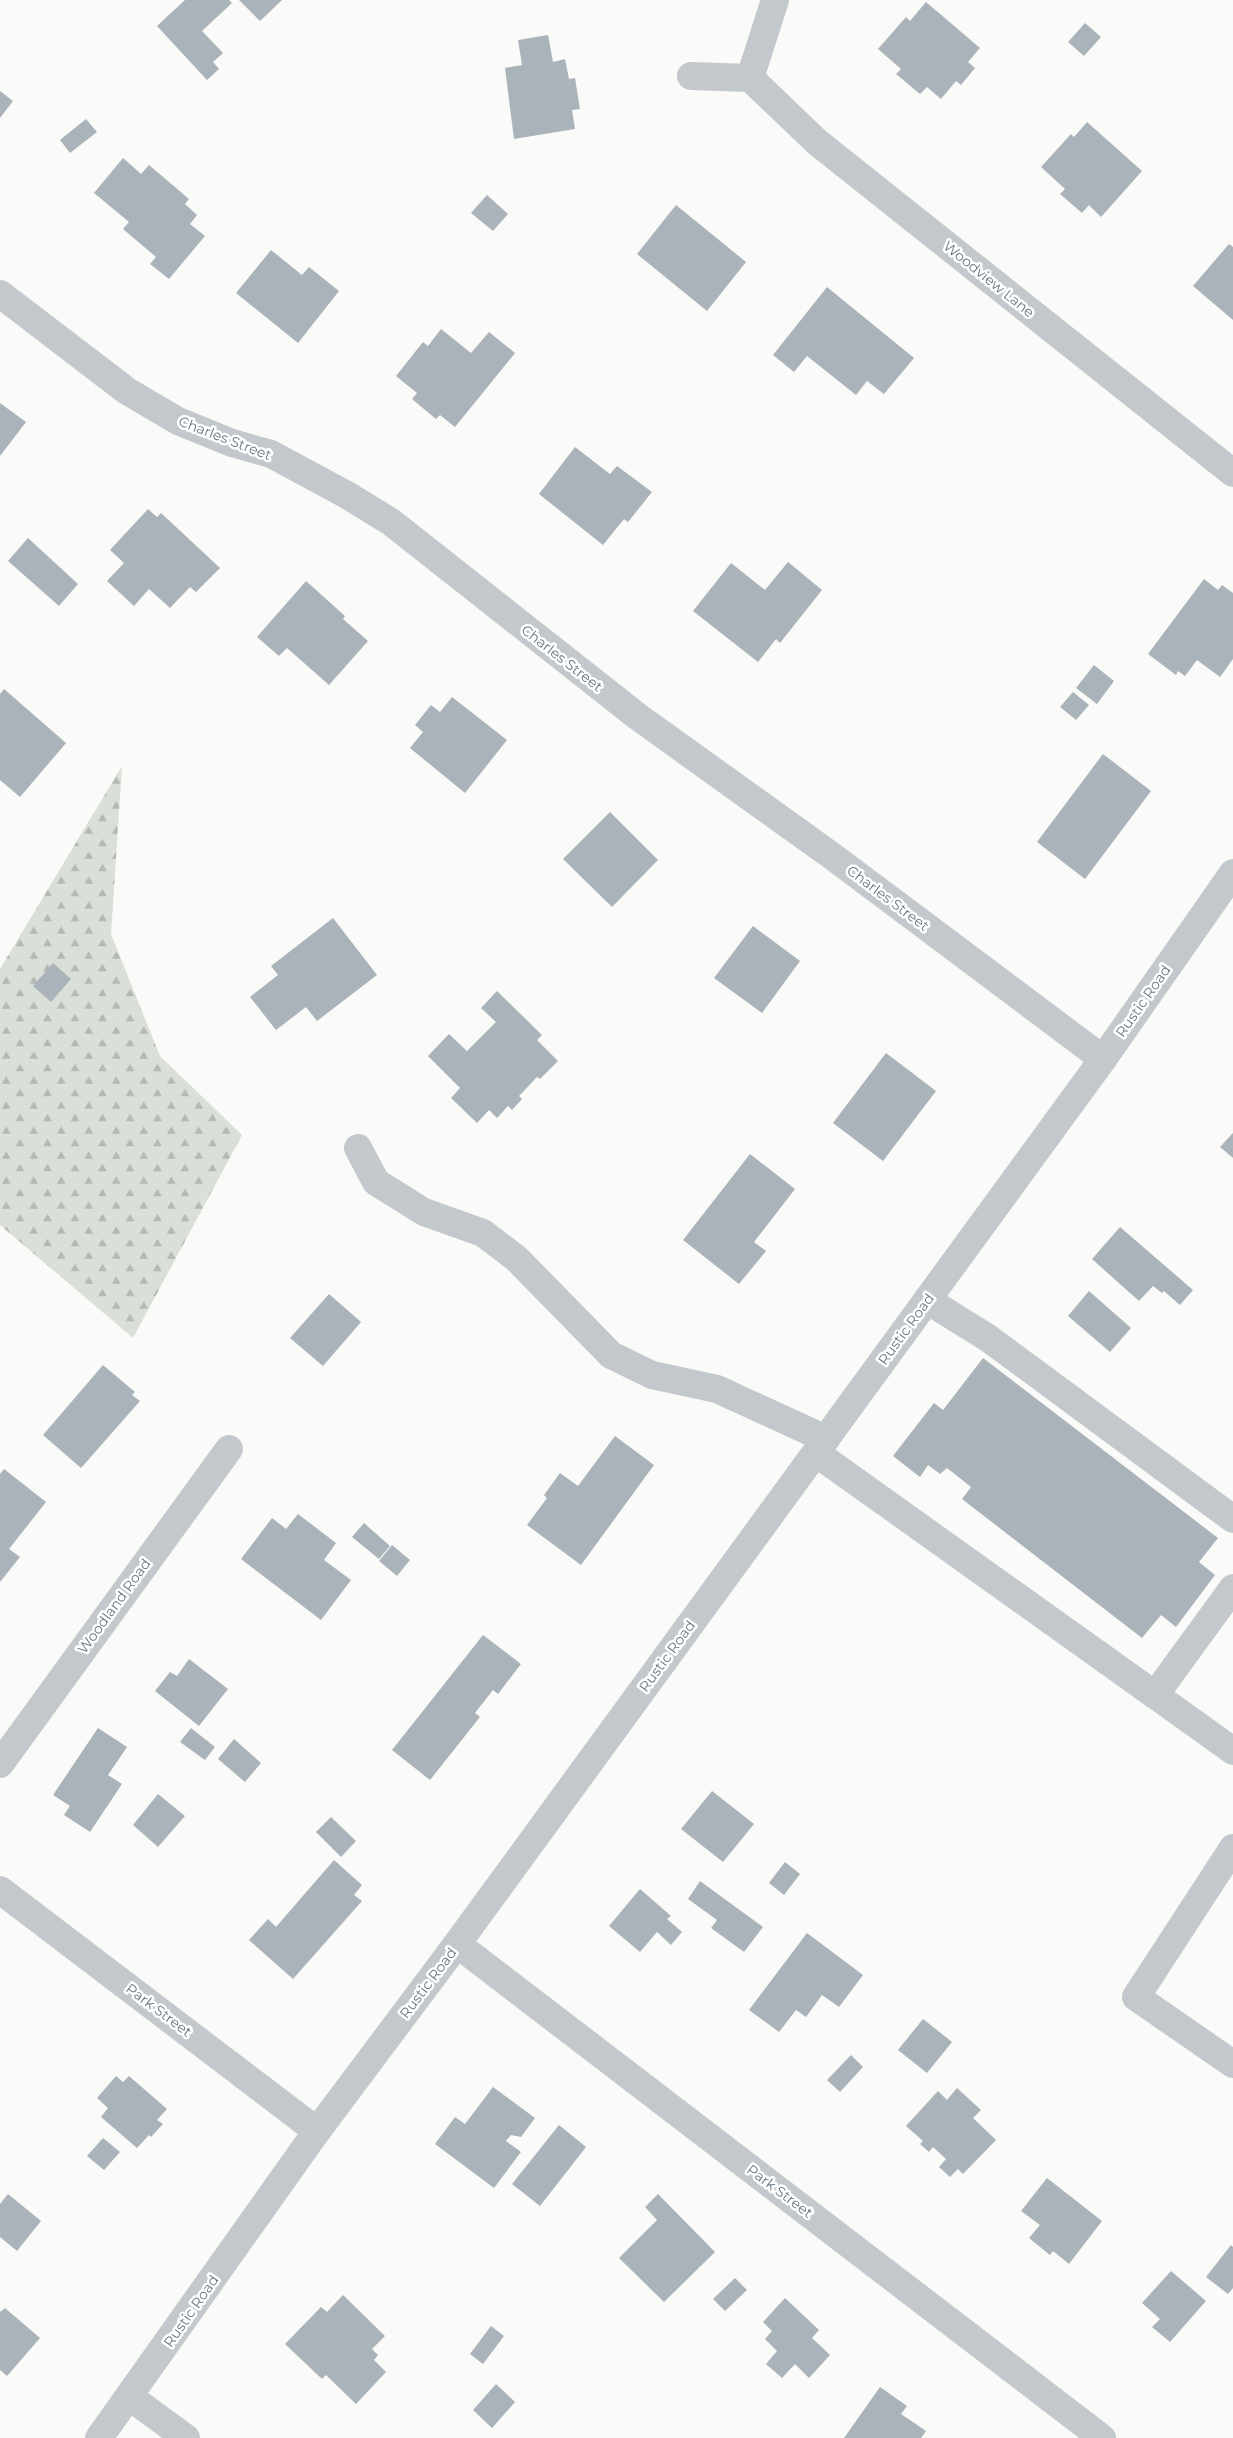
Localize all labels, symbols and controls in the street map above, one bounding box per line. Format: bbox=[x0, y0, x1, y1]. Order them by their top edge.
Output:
street label: Woodview Lane bbox=[940, 237, 1038, 321]
street label: Charles Street bbox=[176, 412, 274, 464]
street label: Charles Street bbox=[518, 621, 606, 696]
street label: Charles Street bbox=[843, 861, 933, 935]
street label: Rustic Road bbox=[1112, 961, 1174, 1041]
street label: Rustic Road bbox=[874, 1290, 938, 1368]
street label: Woodland Road bbox=[73, 1555, 155, 1657]
street label: Rustic Road bbox=[635, 1617, 699, 1695]
street label: Rustic Road bbox=[396, 1944, 460, 2022]
street label: Park Street bbox=[122, 1979, 196, 2041]
street label: Park Street bbox=[743, 2160, 817, 2222]
street label: Rustic Road bbox=[160, 2271, 222, 2351]

